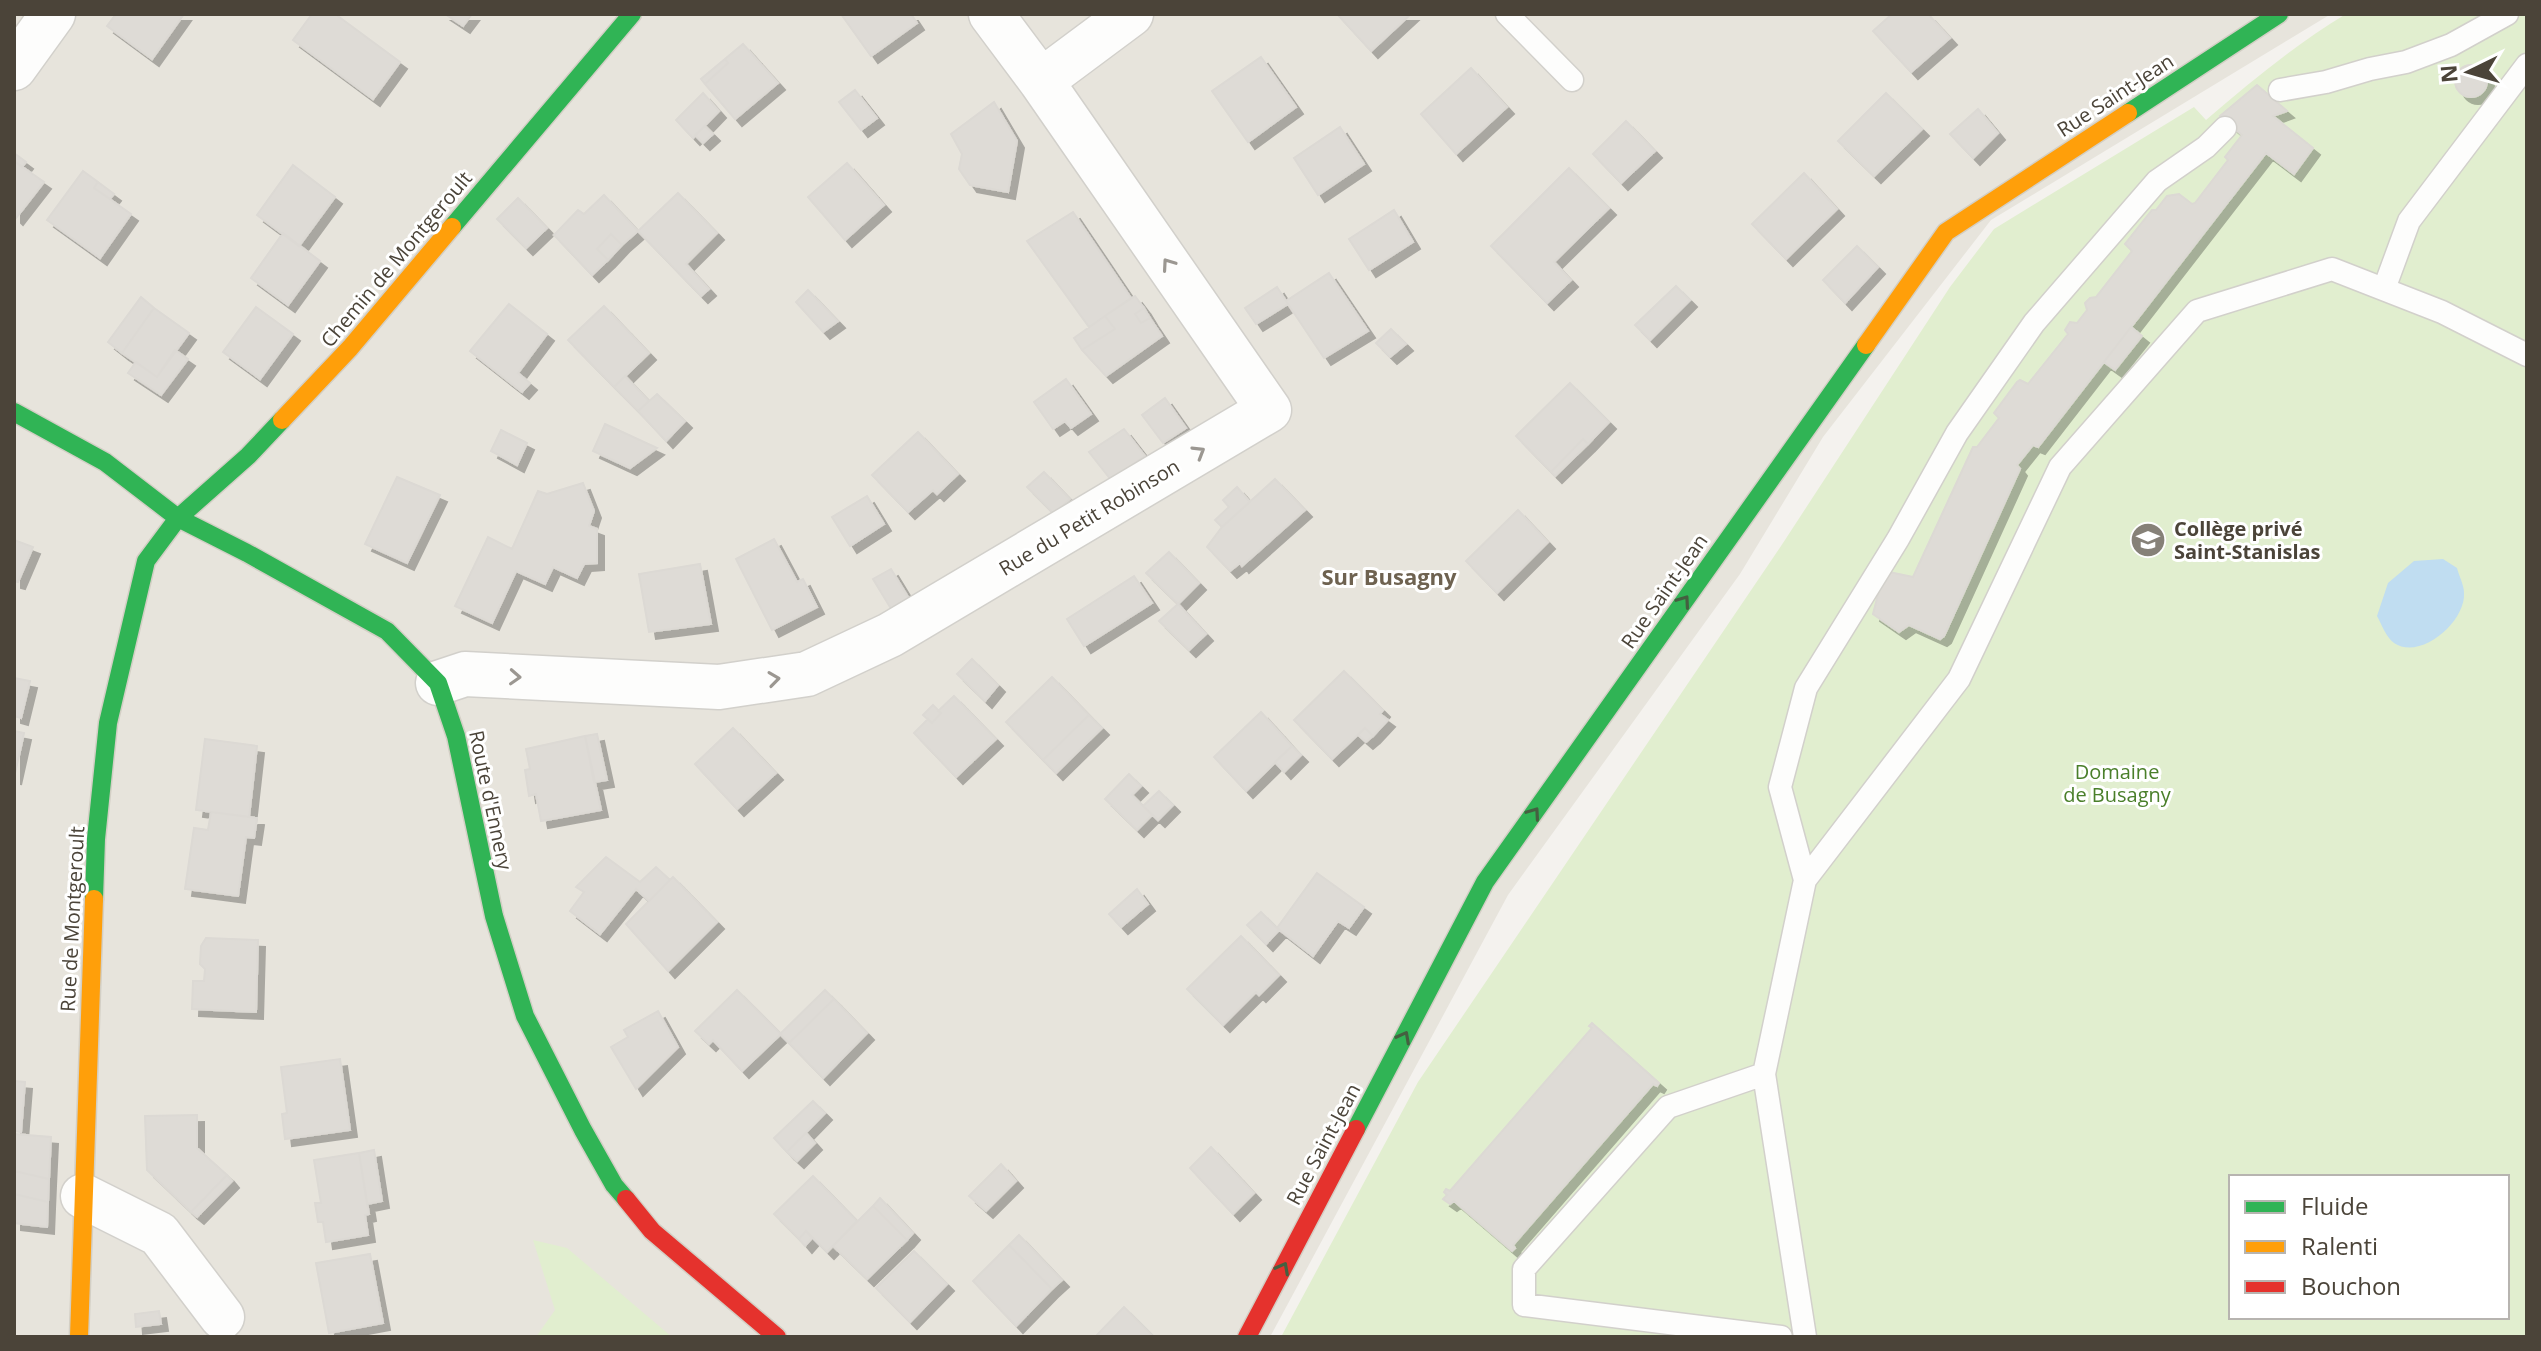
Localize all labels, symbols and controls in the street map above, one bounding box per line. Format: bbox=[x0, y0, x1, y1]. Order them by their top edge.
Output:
north arrow bbox=[2429, 32, 2509, 112]
street label: Rue Saint-Jean bbox=[2051, 47, 2179, 143]
text: N bbox=[2432, 64, 2464, 84]
street label: Chemin de Montgeroult bbox=[314, 165, 478, 353]
one-way arrow bbox=[1163, 259, 1178, 273]
one-way arrow bbox=[1190, 446, 1204, 462]
street label: Rue du Petit Robinson bbox=[994, 452, 1184, 582]
place label: Collège privé Saint-Stanislas bbox=[2174, 515, 2321, 565]
school or university icon: Collège privé Saint-Stanislas bbox=[2129, 521, 2167, 559]
street label: Rue Saint-Jean bbox=[1615, 528, 1713, 654]
district label: Sur Busagny bbox=[1321, 561, 1457, 591]
one-way arrow bbox=[1674, 595, 1689, 609]
one-way arrow bbox=[509, 668, 522, 685]
one-way arrow bbox=[767, 671, 781, 688]
street label: Route d'Ennery bbox=[463, 728, 519, 873]
park label: Domaine de Busagny bbox=[2063, 758, 2172, 808]
one-way arrow bbox=[1524, 807, 1539, 821]
street label: Rue de Montgeroult bbox=[54, 825, 90, 1013]
one-way arrow bbox=[1394, 1031, 1409, 1046]
street label: Rue Saint-Jean bbox=[1280, 1079, 1366, 1209]
legend bbox=[2229, 1175, 2509, 1319]
text: Fluide bbox=[2301, 1189, 2368, 1222]
text: Ralenti bbox=[2301, 1229, 2378, 1262]
one-way arrow bbox=[1274, 1261, 1289, 1276]
text: Bouchon bbox=[2301, 1269, 2401, 1302]

